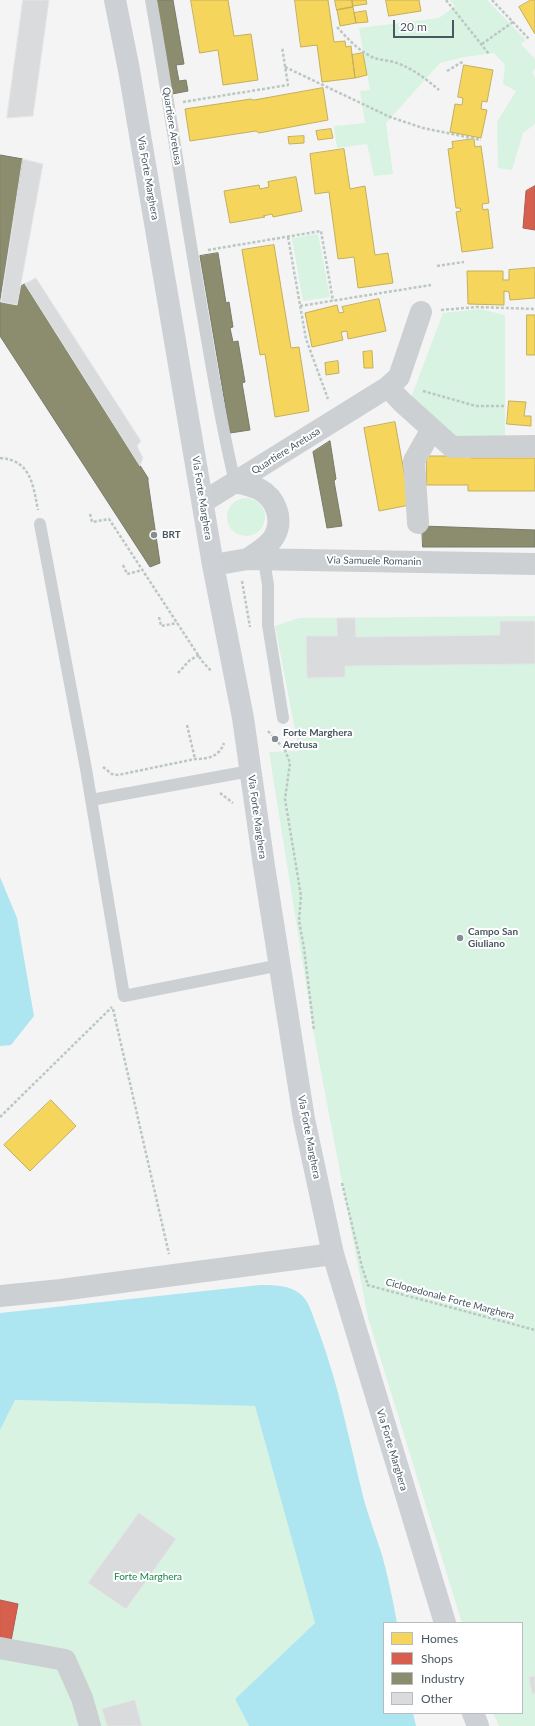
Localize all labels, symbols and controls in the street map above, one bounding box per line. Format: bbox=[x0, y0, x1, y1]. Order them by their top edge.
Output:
scale bar bbox=[395, 12, 456, 38]
text: 20 m bbox=[400, 19, 427, 34]
street label: Quartiere Aretusa bbox=[160, 86, 184, 166]
street label: Via Forte Marghera bbox=[135, 135, 161, 221]
street label: Quartiere Aretusa bbox=[249, 425, 323, 477]
street label: Via Forte Marghera bbox=[189, 455, 215, 541]
place label: BRT bbox=[162, 529, 181, 541]
marker: BRT bbox=[149, 530, 159, 540]
street label: Via Samuele Romanin bbox=[327, 554, 421, 568]
place label: Forte Marghera Aretusa bbox=[283, 727, 352, 750]
marker: Forte Marghera Aretusa bbox=[270, 734, 280, 744]
street label: Via Forte Marghera bbox=[245, 774, 269, 860]
place label: Campo San Giuliano bbox=[468, 926, 518, 950]
marker: Campo San Giuliano bbox=[455, 933, 465, 943]
street label: Via Forte Marghera bbox=[295, 1094, 323, 1180]
street label: Ciclopedonale Forte Marghera bbox=[384, 1276, 516, 1322]
street label: Via Forte Marghera bbox=[374, 1408, 410, 1492]
park label: Forte Marghera bbox=[114, 1571, 182, 1583]
legend bbox=[383, 1622, 523, 1714]
text: Homes bbox=[421, 1631, 458, 1646]
text: Shops bbox=[421, 1651, 453, 1666]
text: Industry bbox=[421, 1671, 464, 1686]
text: Other bbox=[421, 1691, 452, 1706]

